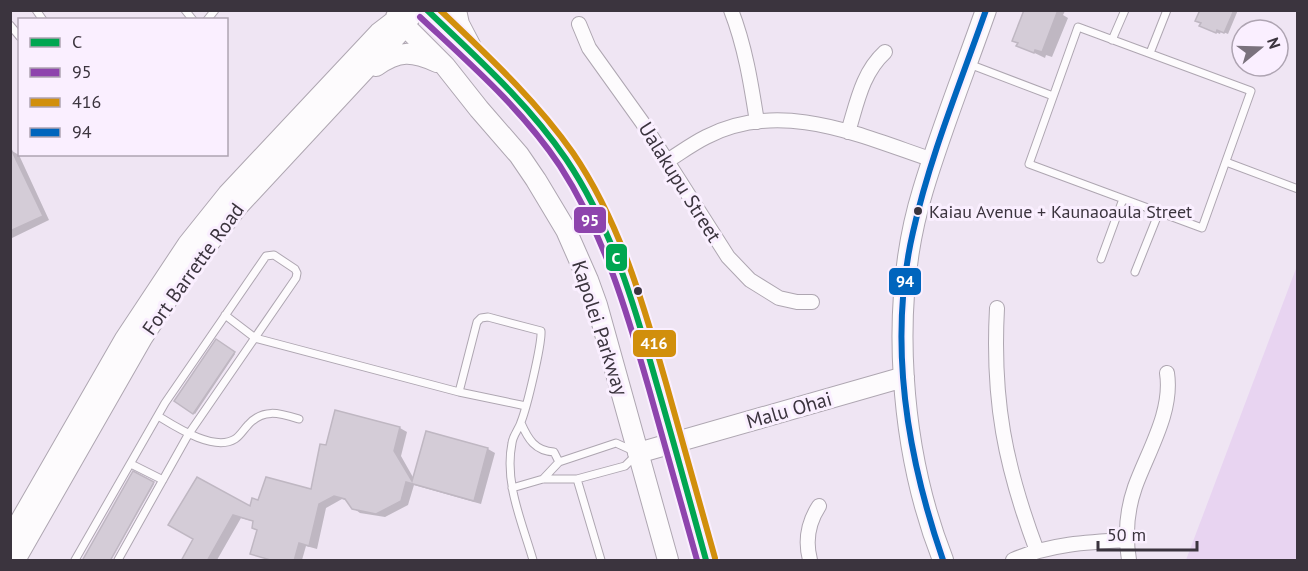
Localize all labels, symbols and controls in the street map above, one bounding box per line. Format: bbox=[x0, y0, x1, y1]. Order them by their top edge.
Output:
legend bbox=[18, 18, 228, 156]
north arrow bbox=[1230, 18, 1290, 78]
text: C bbox=[72, 30, 82, 53]
text: N bbox=[1263, 35, 1285, 51]
text: 95 bbox=[72, 60, 92, 83]
text: 416 bbox=[72, 90, 101, 113]
street label: Ualakupu Street bbox=[633, 117, 727, 247]
text: 94 bbox=[72, 120, 92, 143]
street label: Fort Barrette Road bbox=[136, 198, 250, 340]
place label: Kaiau Avenue + Kaunaoaula Street bbox=[929, 200, 1192, 223]
marker: Kaiau Avenue + Kaunaoaula Street bbox=[912, 205, 924, 217]
line badge: 95 bbox=[573, 206, 607, 234]
text: 95 bbox=[581, 210, 599, 230]
line badge: C bbox=[605, 243, 628, 272]
text: C bbox=[612, 248, 621, 268]
street label: Kapolei Parkway bbox=[566, 257, 634, 399]
line badge: 94 bbox=[888, 267, 922, 296]
text: 94 bbox=[896, 271, 914, 291]
unlabelled marker bbox=[632, 285, 644, 297]
line badge: 416 bbox=[632, 329, 677, 358]
text: 416 bbox=[640, 333, 668, 353]
street label: Malu Ohai bbox=[743, 385, 835, 435]
scale bar bbox=[1098, 514, 1197, 552]
text: 50 m bbox=[1107, 523, 1146, 546]

